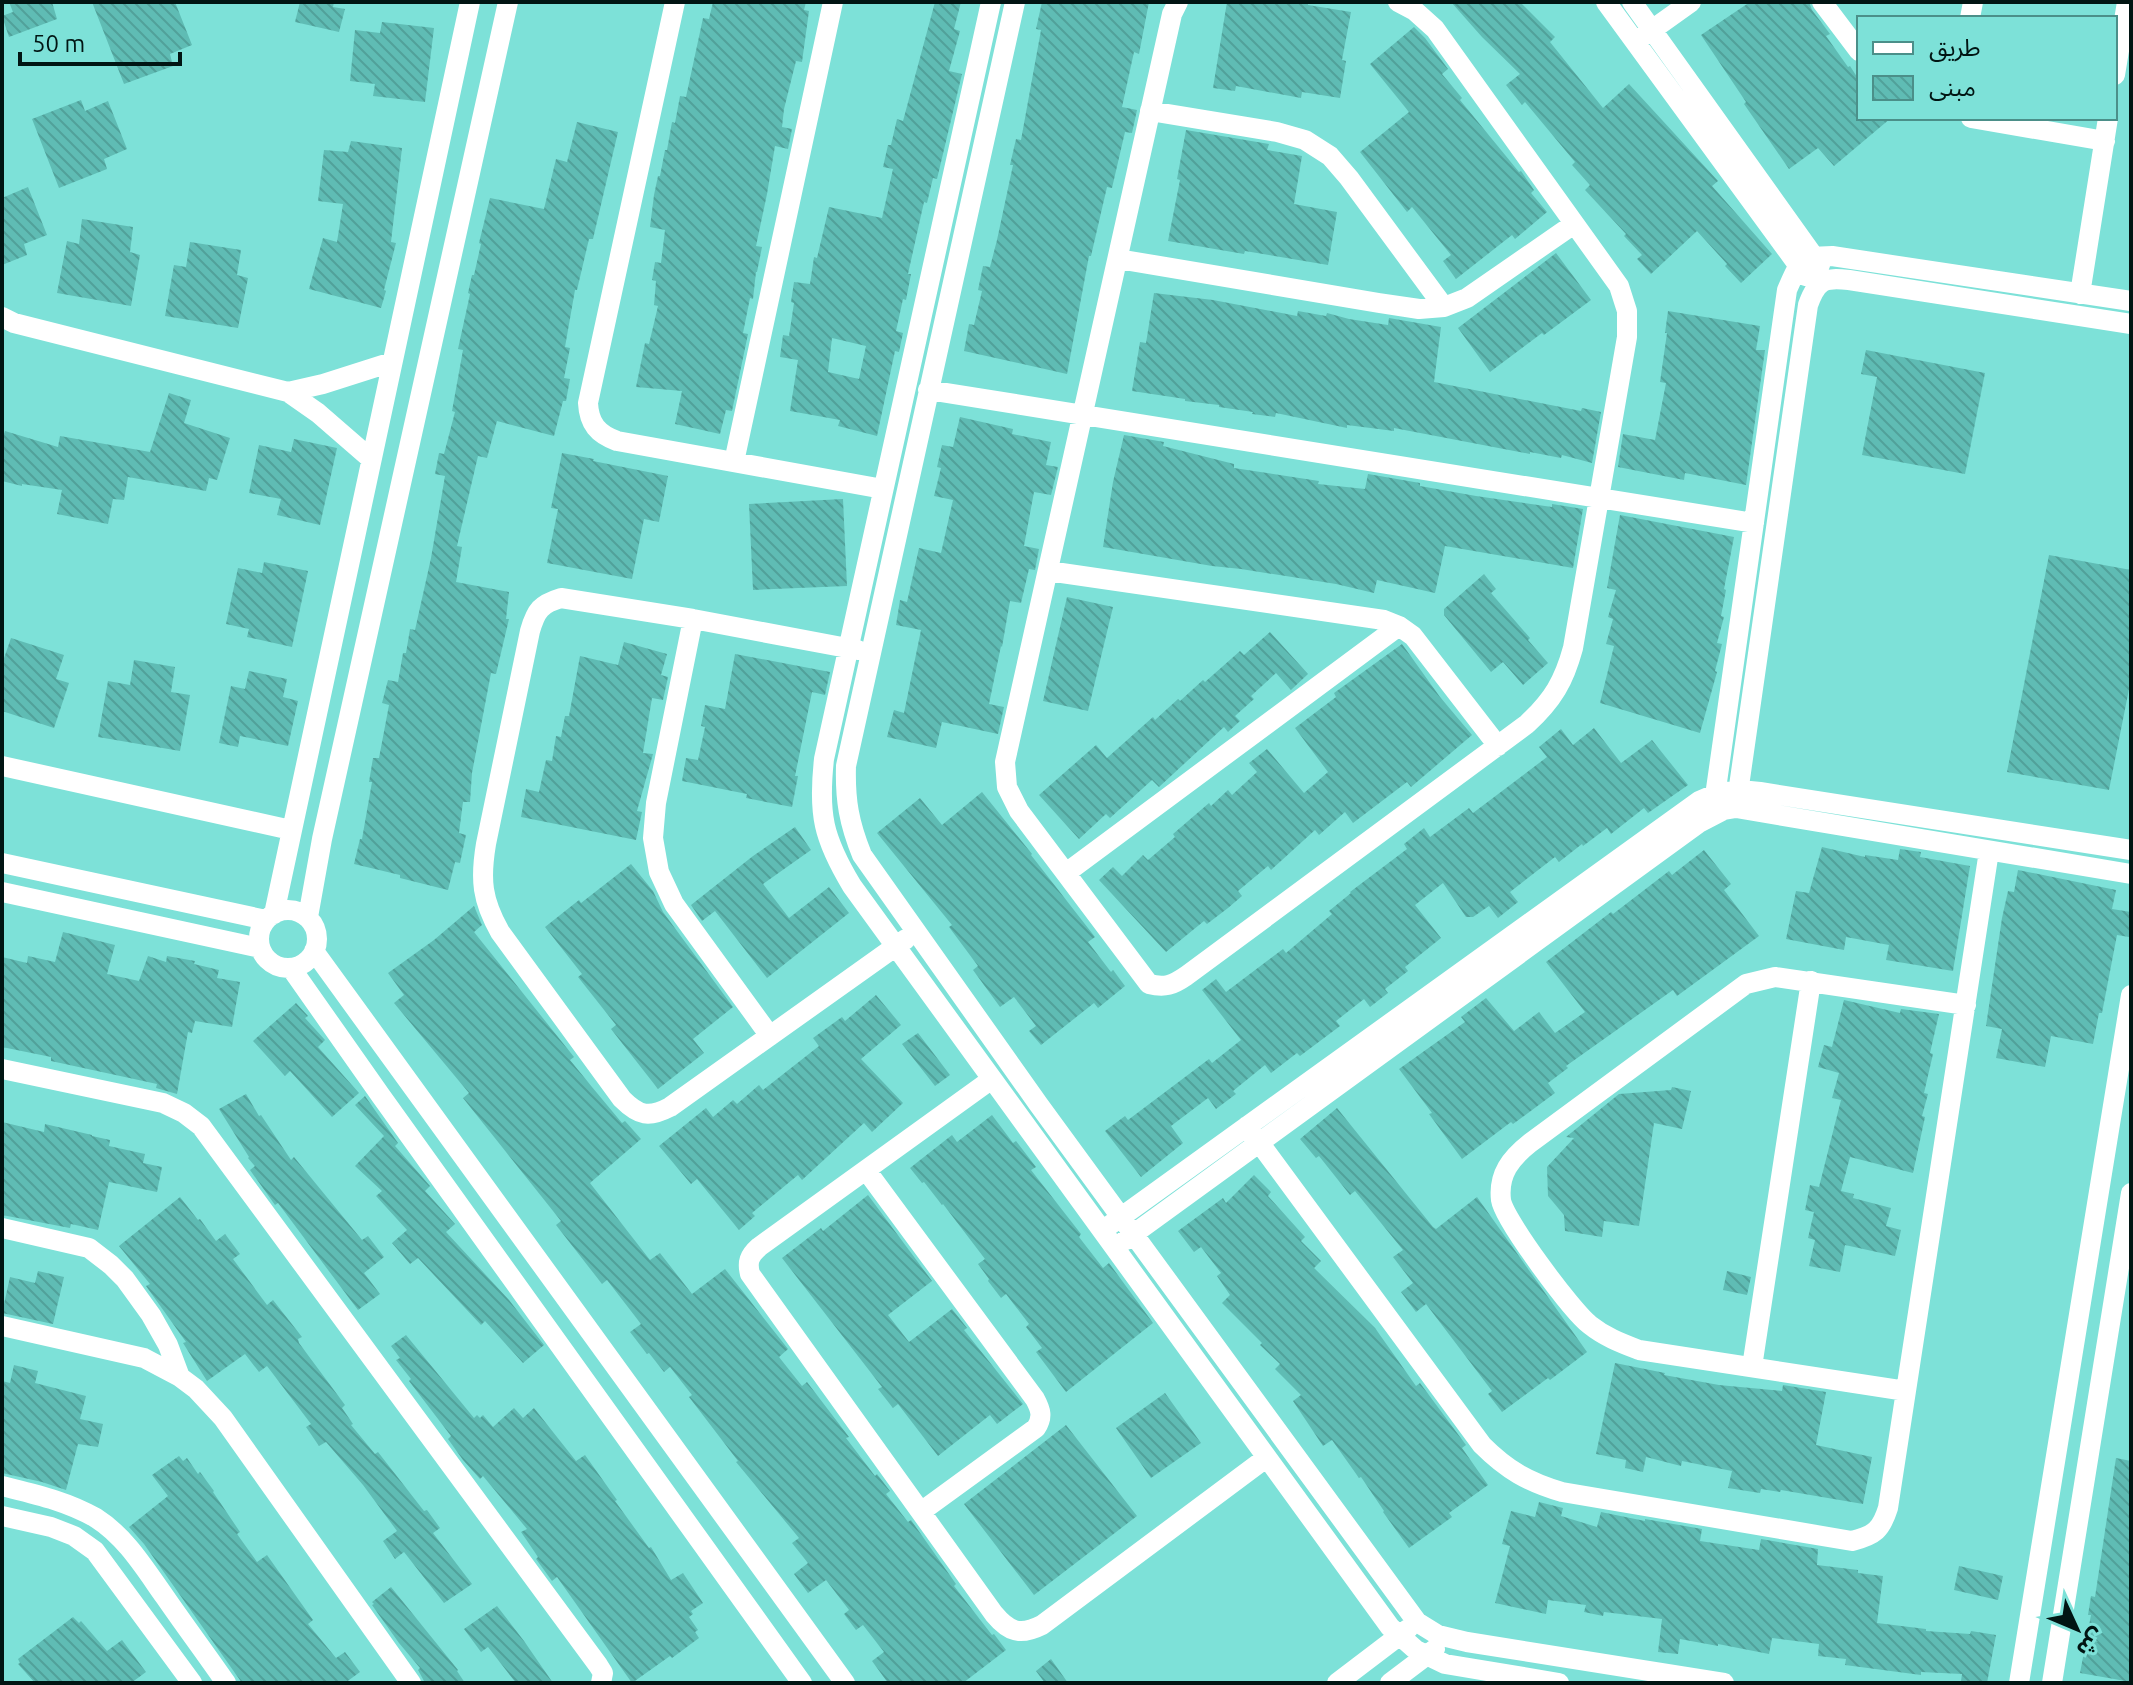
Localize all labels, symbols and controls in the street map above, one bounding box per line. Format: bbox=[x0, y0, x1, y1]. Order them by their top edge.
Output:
scale bar bbox=[20, 16, 180, 66]
legend bbox=[1857, 16, 2117, 120]
text: 50 m bbox=[32, 30, 85, 57]
text: طريق bbox=[1929, 34, 1981, 63]
text: مبنى bbox=[1929, 74, 1976, 101]
north arrow bbox=[2037, 1589, 2117, 1669]
text: ش bbox=[2072, 1623, 2111, 1663]

